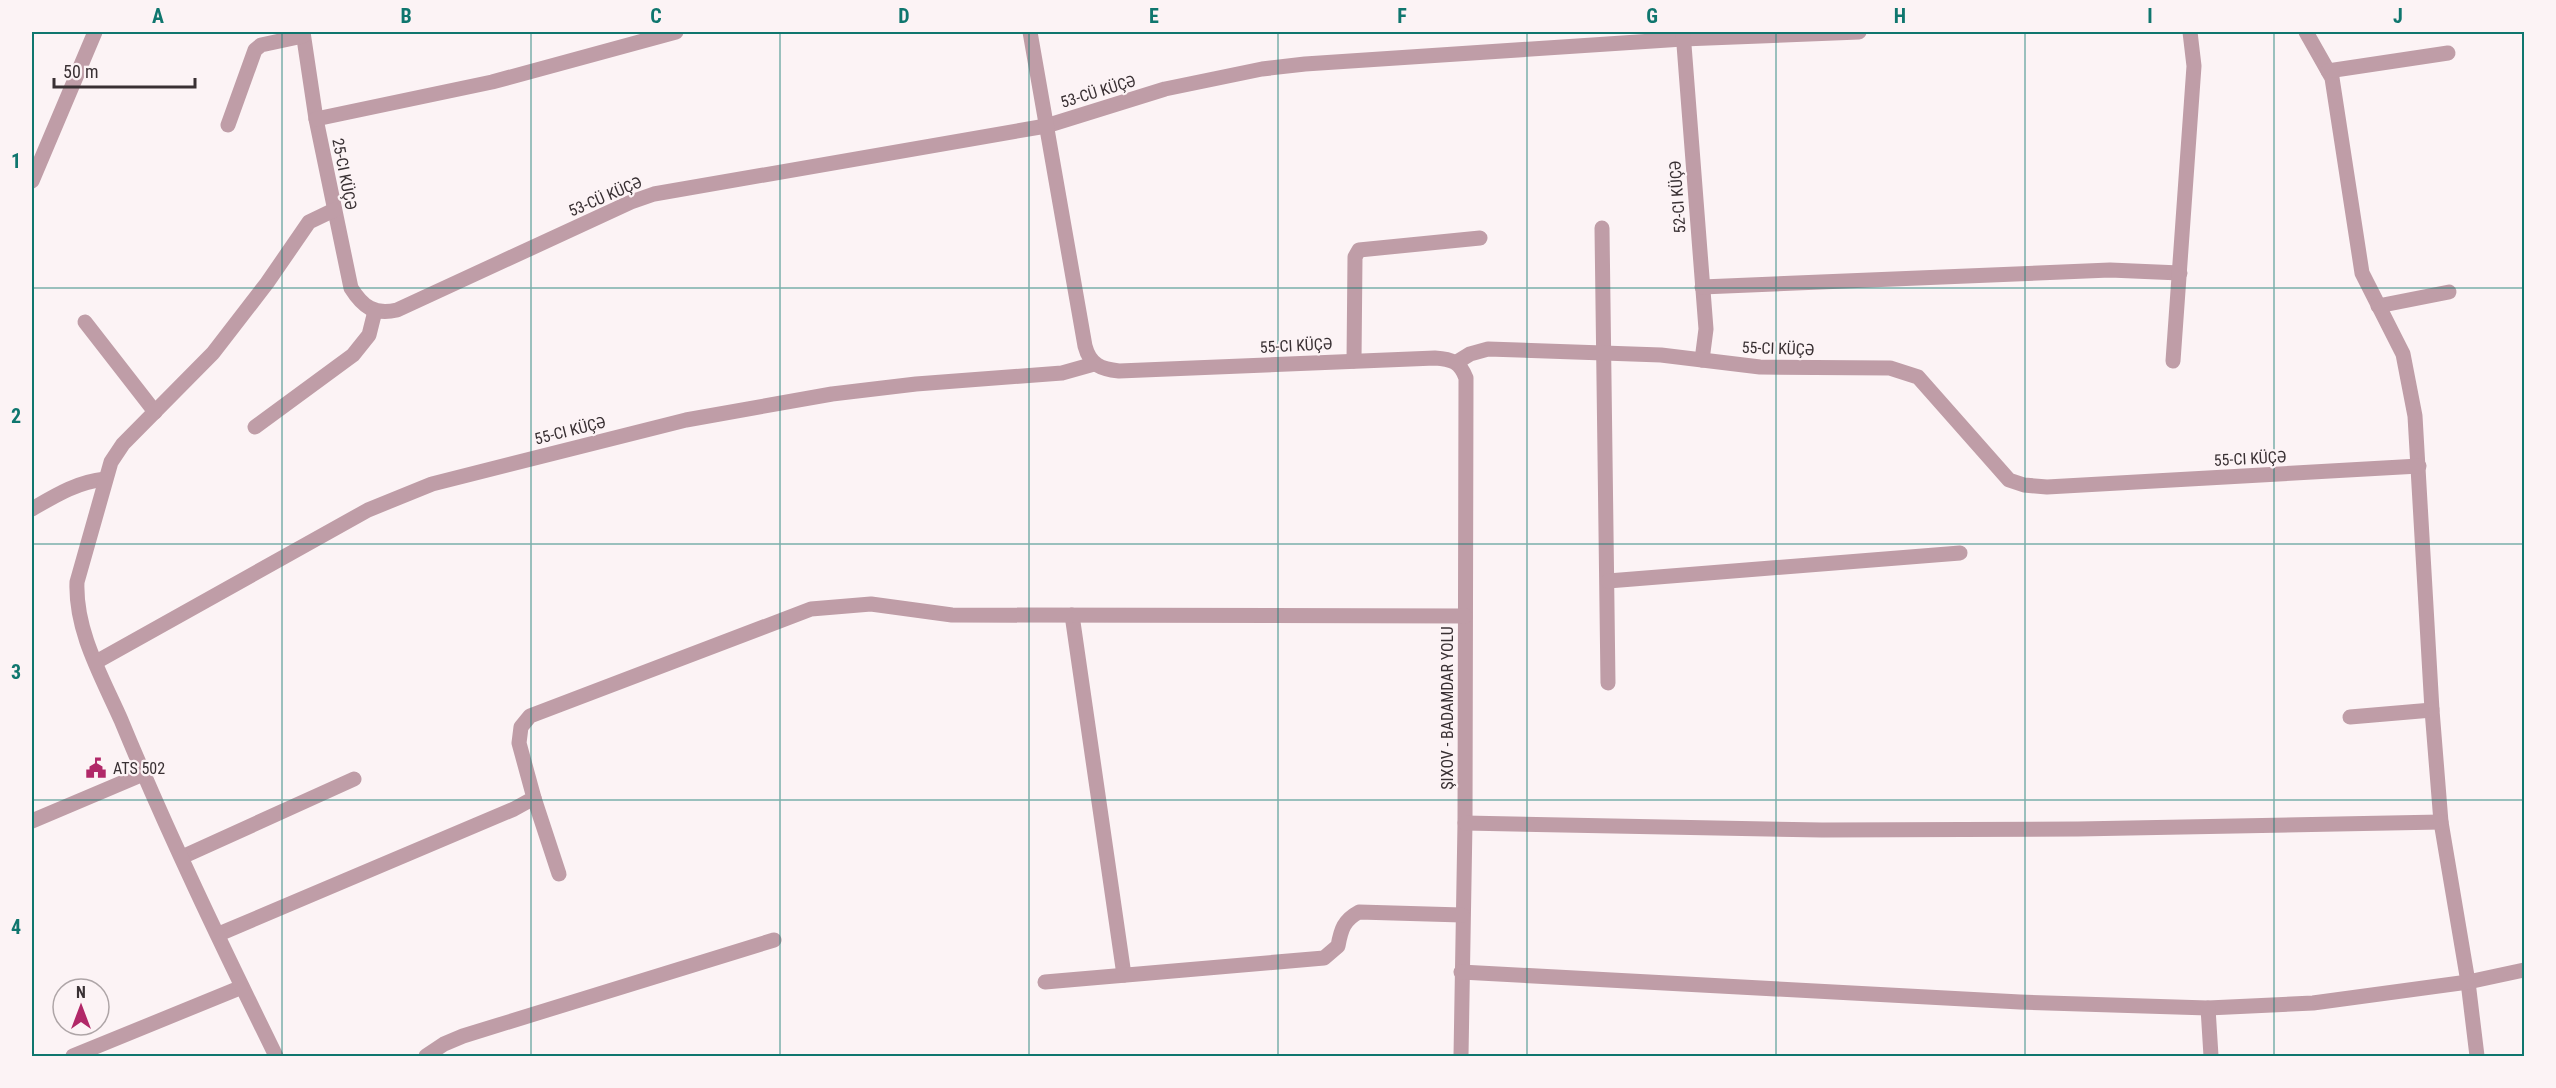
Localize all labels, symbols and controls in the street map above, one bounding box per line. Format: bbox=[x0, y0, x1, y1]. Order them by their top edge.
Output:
text: A bbox=[152, 4, 164, 28]
text: B bbox=[400, 4, 412, 28]
text: C bbox=[650, 4, 662, 28]
text: D bbox=[898, 4, 910, 28]
text: E bbox=[1149, 4, 1159, 28]
text: F bbox=[1397, 4, 1407, 28]
text: G bbox=[1646, 4, 1658, 28]
text: H bbox=[1894, 4, 1906, 28]
text: I bbox=[2147, 4, 2153, 28]
text: J bbox=[2393, 4, 2403, 28]
scale bar bbox=[54, 51, 195, 89]
text: 50 m bbox=[63, 61, 98, 82]
street label: 53-CÜ KÜÇƏ bbox=[1058, 71, 1138, 112]
street label: 25-CI KÜÇƏ bbox=[328, 137, 361, 212]
text: 1 bbox=[11, 149, 21, 173]
street label: 52-CI KÜÇƏ bbox=[1665, 160, 1690, 234]
street label: 53-CÜ KÜÇƏ bbox=[566, 173, 645, 220]
street label: 55-CI KÜÇƏ bbox=[1259, 334, 1333, 357]
street label: 55-CI KÜÇƏ bbox=[1741, 338, 1815, 359]
text: 2 bbox=[11, 404, 21, 428]
street label: 55-CI KÜÇƏ bbox=[532, 412, 608, 449]
street label: 55-CI KÜÇƏ bbox=[2213, 447, 2287, 470]
street label: ŞIXOV - BADAMDAR YOLU bbox=[1438, 626, 1457, 790]
text: 3 bbox=[11, 660, 21, 684]
public building icon: ATS 502 bbox=[84, 756, 108, 780]
place label: ATS 502 bbox=[113, 759, 165, 778]
text: 4 bbox=[11, 915, 21, 939]
north arrow bbox=[51, 977, 111, 1037]
text: N bbox=[76, 983, 86, 1002]

